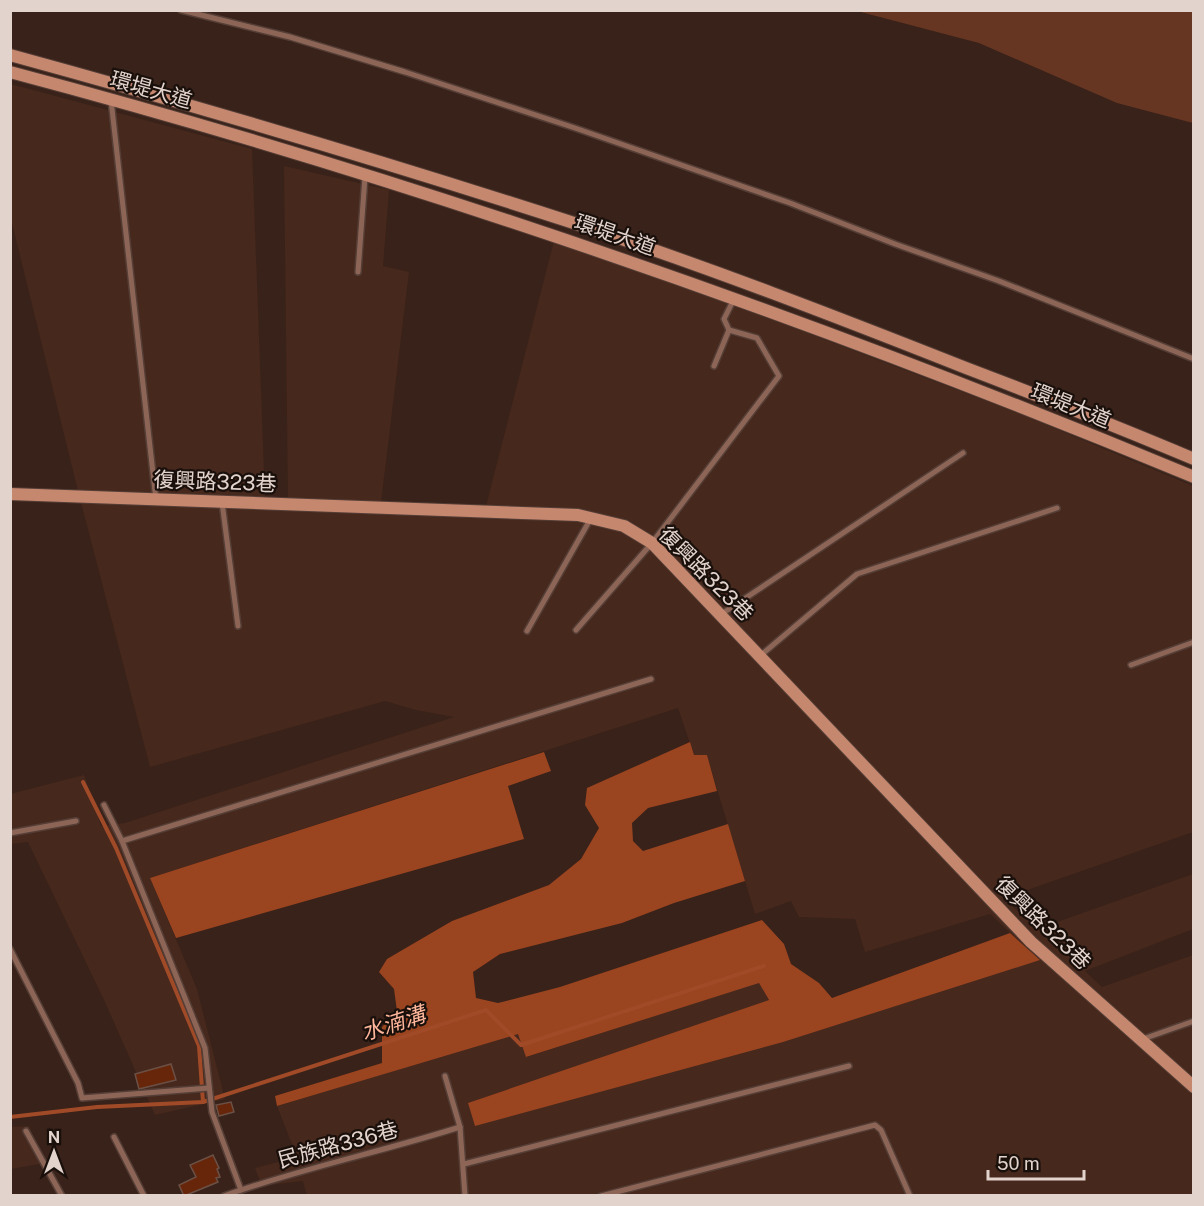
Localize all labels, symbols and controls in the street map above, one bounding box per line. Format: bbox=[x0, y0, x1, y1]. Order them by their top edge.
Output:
street label: 環堤大道 bbox=[107, 66, 195, 113]
street label: 環堤大道 bbox=[571, 209, 659, 260]
street label: 環堤大道 bbox=[1028, 378, 1115, 433]
street label: 復興路323巷 bbox=[153, 467, 277, 496]
street label: 復興路323巷 bbox=[654, 521, 759, 626]
street label: 復興路323巷 bbox=[990, 871, 1096, 974]
water label: 水湳溝 bbox=[358, 1000, 431, 1046]
street label: 民族路336巷 bbox=[275, 1116, 401, 1173]
north arrow bbox=[24, 1122, 84, 1182]
text: N bbox=[48, 1128, 60, 1147]
scale bar bbox=[988, 1143, 1084, 1181]
text: 50 m bbox=[997, 1153, 1040, 1174]

